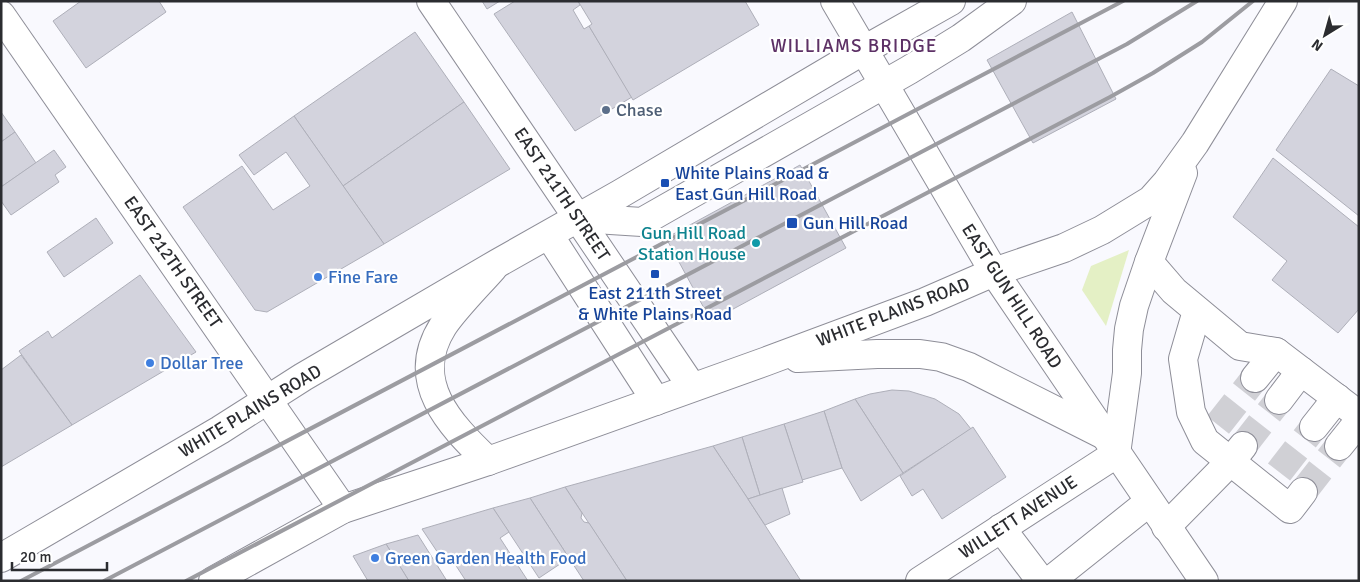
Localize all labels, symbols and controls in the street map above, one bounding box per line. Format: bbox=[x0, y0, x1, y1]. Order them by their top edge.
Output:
north arrow bbox=[1300, 10, 1350, 60]
district label: WILLIAMS BRIDGE bbox=[770, 34, 938, 58]
text: N bbox=[1308, 35, 1326, 55]
place label: Chase bbox=[616, 99, 663, 121]
marker: Chase bbox=[600, 104, 612, 116]
street label: EAST 211TH STREET bbox=[509, 123, 615, 265]
place label: White Plains Road & East Gun Hill Road bbox=[675, 162, 829, 205]
marker: White Plains Road & East Gun Hill Road bbox=[659, 177, 671, 189]
street label: EAST 212TH STREET bbox=[119, 192, 227, 332]
place label: Gun Hill Road bbox=[803, 212, 908, 234]
marker: Gun Hill Road bbox=[785, 216, 799, 230]
street label: EAST GUN HILL ROAD bbox=[957, 220, 1067, 372]
place label: Gun Hill Road Station House bbox=[638, 222, 746, 265]
marker: Gun Hill Road Station House bbox=[750, 237, 762, 249]
place label: Fine Fare bbox=[328, 266, 398, 288]
marker: East 211th Street & White Plains Road bbox=[649, 268, 661, 280]
marker: Fine Fare bbox=[312, 271, 324, 283]
street label: WHITE PLAINS ROAD bbox=[813, 273, 973, 351]
place label: East 211th Street & White Plains Road bbox=[578, 282, 732, 325]
place label: Dollar Tree bbox=[160, 352, 243, 374]
marker: Dollar Tree bbox=[144, 357, 156, 369]
street label: WHITE PLAINS ROAD bbox=[175, 360, 325, 462]
street label: WILLETT AVENUE bbox=[955, 471, 1081, 563]
scale bar bbox=[12, 540, 108, 572]
place label: Green Garden Health Food bbox=[385, 547, 587, 569]
text: 20 m bbox=[20, 548, 51, 566]
marker: Green Garden Health Food bbox=[369, 552, 381, 564]

